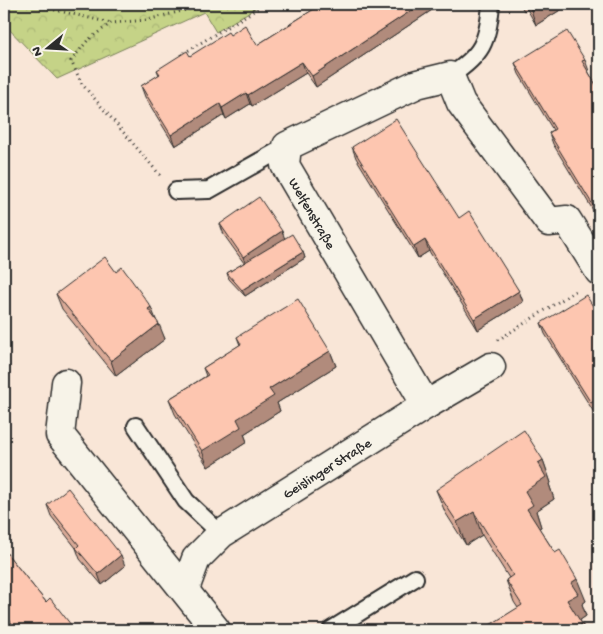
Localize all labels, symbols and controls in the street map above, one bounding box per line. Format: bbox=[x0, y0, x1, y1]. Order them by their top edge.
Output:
north arrow bbox=[22, 22, 72, 72]
text: N bbox=[29, 44, 48, 58]
street label: Welfenstraße bbox=[284, 175, 339, 254]
street label: Geislinger Straße bbox=[280, 435, 376, 504]

